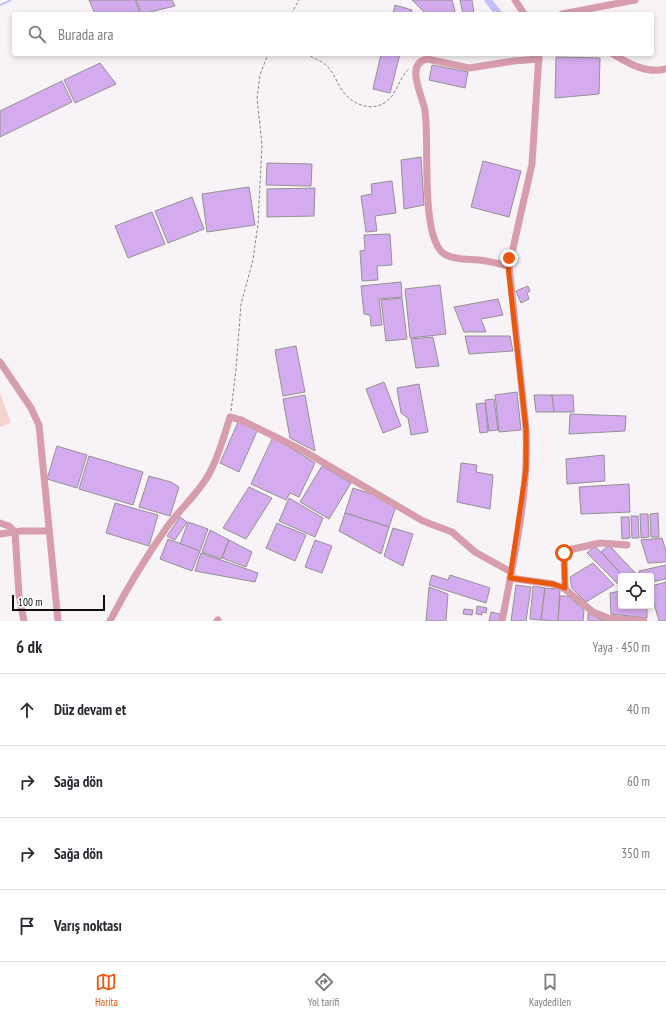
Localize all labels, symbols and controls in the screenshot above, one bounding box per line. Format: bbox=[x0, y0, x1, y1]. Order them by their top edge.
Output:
search box bbox=[12, 12, 654, 56]
icon: search bbox=[26, 23, 48, 45]
text: Burada ara bbox=[58, 25, 113, 44]
route end bbox=[500, 249, 518, 267]
route start bbox=[555, 544, 573, 562]
map controls bbox=[618, 573, 654, 609]
button: locate bbox=[618, 573, 654, 609]
scale bar bbox=[12, 593, 105, 612]
text: 100 m bbox=[18, 595, 42, 609]
text: 6 dk bbox=[16, 636, 42, 658]
text: Yaya · 450 m bbox=[593, 639, 650, 656]
icon: ahead bbox=[16, 699, 38, 721]
text: Düz devam et bbox=[54, 700, 126, 719]
text: 40 m bbox=[627, 701, 650, 718]
icon: right bbox=[16, 771, 38, 793]
text: Sağa dön bbox=[54, 772, 103, 791]
text: 60 m bbox=[627, 773, 650, 790]
icon: right bbox=[16, 843, 38, 865]
text: Sağa dön bbox=[54, 844, 103, 863]
text: 350 m bbox=[621, 845, 650, 862]
icon: arrive bbox=[16, 915, 38, 937]
text: Varış noktası bbox=[54, 916, 122, 935]
tab: Harita bbox=[95, 971, 118, 1009]
tab: Yol tarifi bbox=[308, 971, 339, 1009]
tab: Kaydedilen bbox=[529, 971, 571, 1009]

